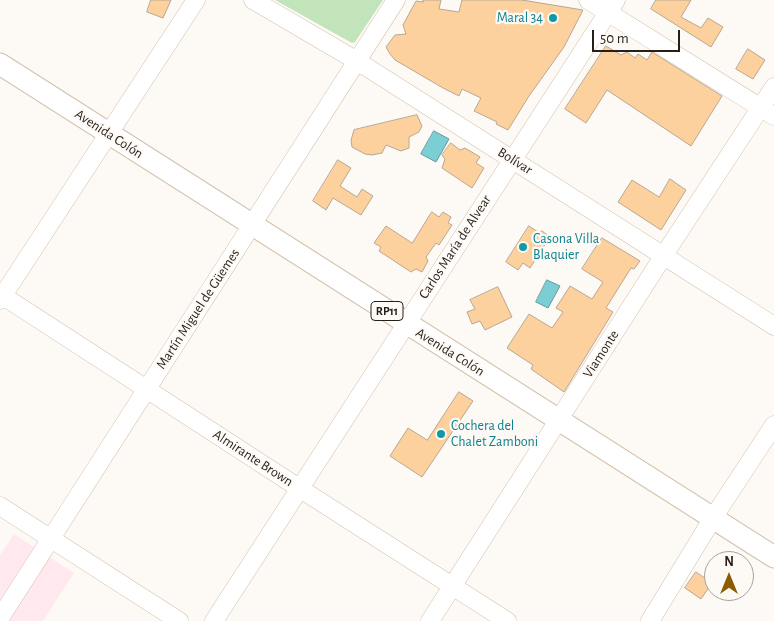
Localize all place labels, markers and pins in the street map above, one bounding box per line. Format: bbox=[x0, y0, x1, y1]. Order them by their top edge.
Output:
place label: Maral 34 bbox=[497, 10, 543, 26]
marker: Maral 34 bbox=[547, 12, 559, 24]
place label: Casona Villa Blaquier bbox=[533, 231, 599, 264]
marker: Casona Villa Blaquier bbox=[517, 241, 529, 253]
place label: Cochera del Chalet Zamboni bbox=[451, 418, 538, 451]
marker: Cochera del Chalet Zamboni bbox=[435, 428, 447, 440]

